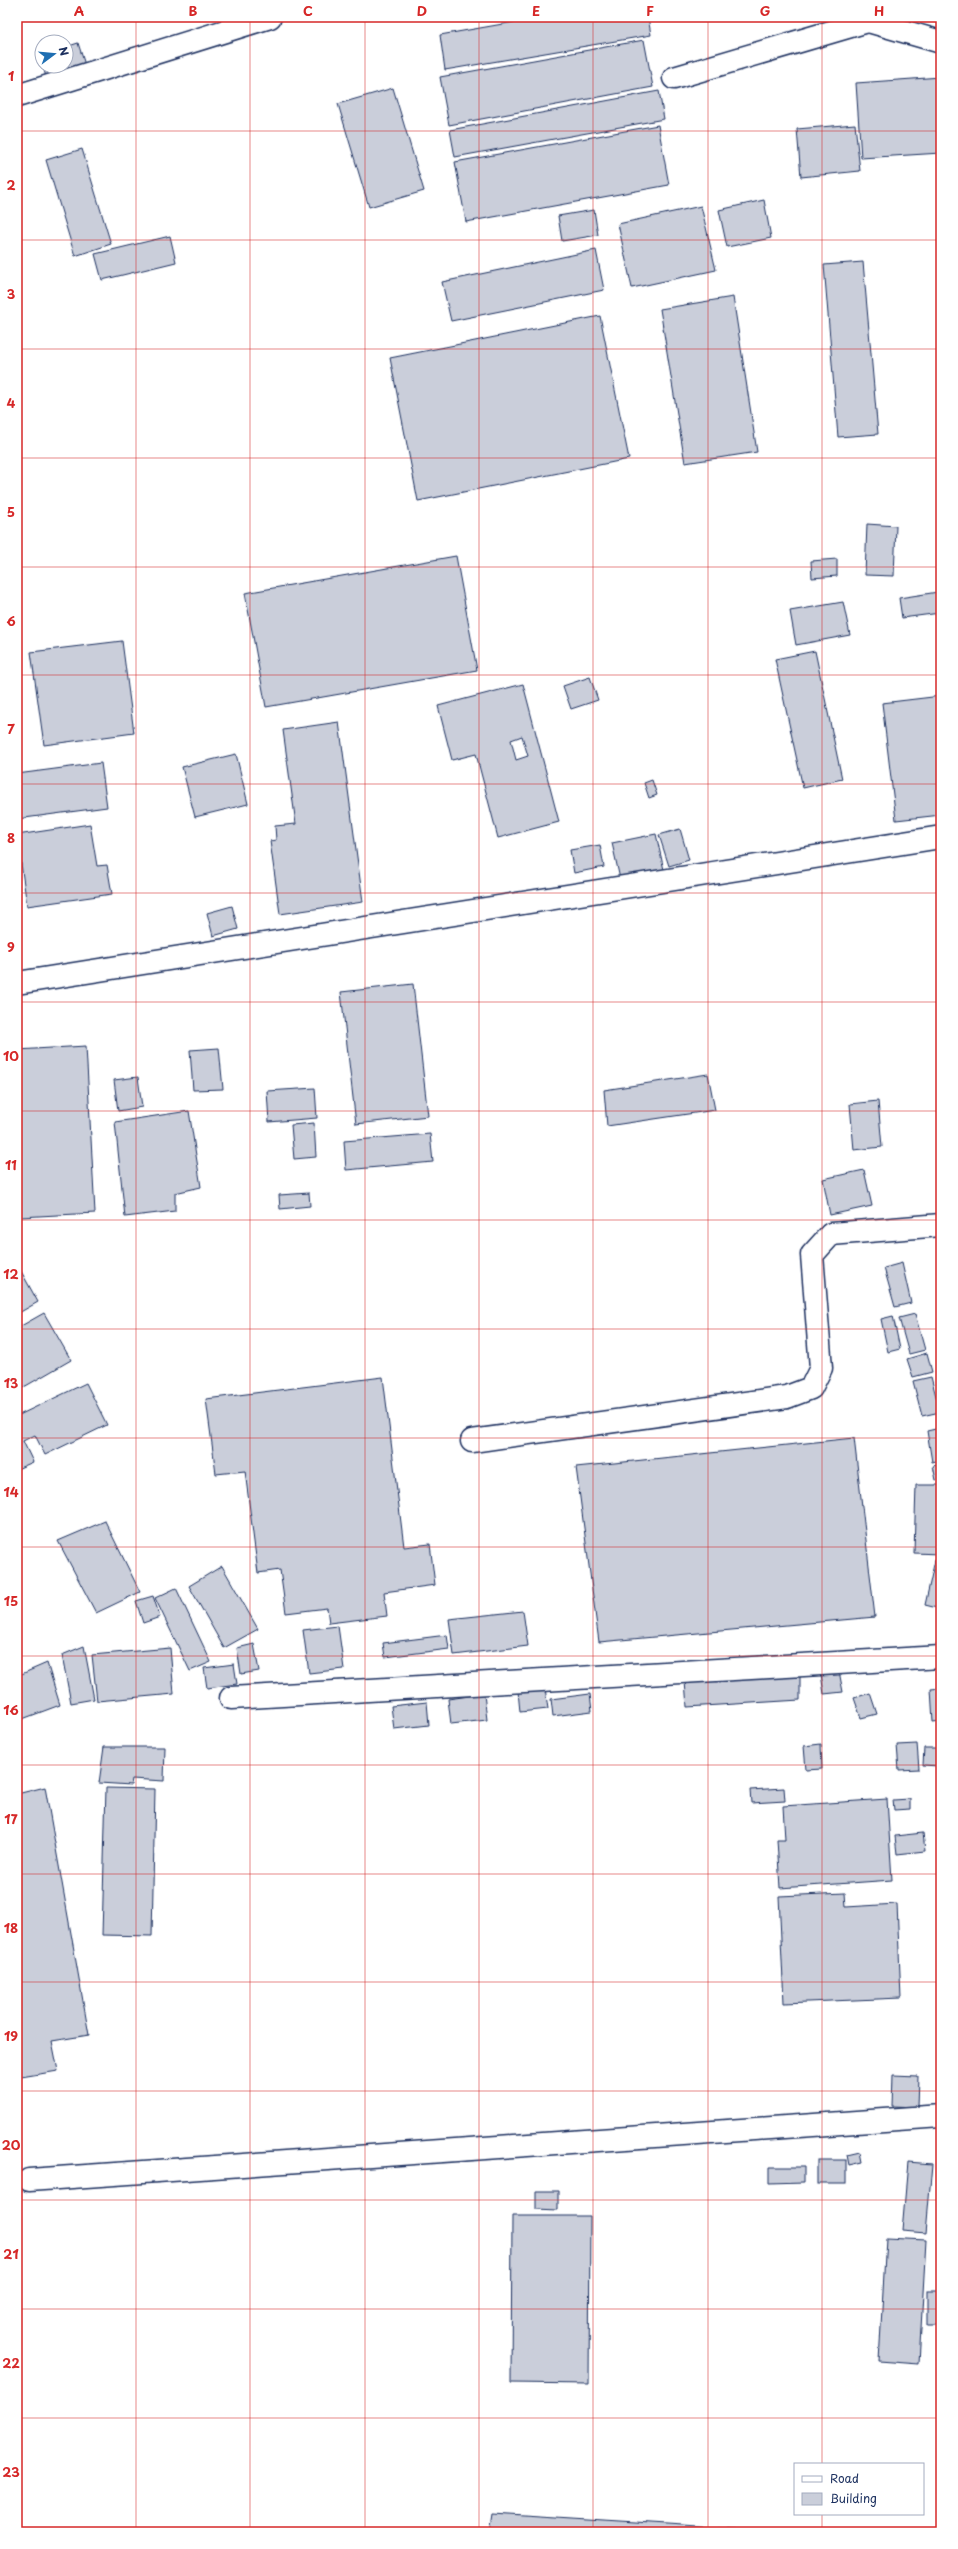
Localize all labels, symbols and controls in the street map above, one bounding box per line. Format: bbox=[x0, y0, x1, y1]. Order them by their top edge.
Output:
text: A bbox=[74, 1, 84, 20]
text: B bbox=[189, 1, 198, 20]
text: C bbox=[303, 1, 313, 20]
text: D bbox=[417, 1, 427, 20]
text: E bbox=[532, 1, 540, 20]
text: F bbox=[646, 1, 654, 20]
text: G bbox=[760, 1, 770, 20]
text: H bbox=[874, 1, 884, 20]
north arrow bbox=[34, 34, 74, 74]
text: N bbox=[55, 45, 74, 58]
text: 1 bbox=[8, 66, 14, 85]
text: 2 bbox=[6, 175, 16, 194]
text: 3 bbox=[7, 284, 16, 303]
text: 4 bbox=[7, 393, 16, 412]
text: 5 bbox=[7, 502, 15, 521]
text: 6 bbox=[6, 611, 16, 630]
text: 7 bbox=[7, 719, 15, 738]
text: 8 bbox=[7, 828, 15, 847]
text: 9 bbox=[7, 937, 15, 956]
text: 10 bbox=[3, 1046, 19, 1065]
text: 11 bbox=[5, 1155, 17, 1174]
text: 12 bbox=[3, 1264, 19, 1283]
text: 13 bbox=[4, 1373, 19, 1392]
text: 14 bbox=[3, 1482, 19, 1501]
text: 15 bbox=[4, 1591, 18, 1610]
text: 16 bbox=[3, 1700, 19, 1719]
text: 17 bbox=[4, 1809, 18, 1828]
text: 18 bbox=[4, 1918, 18, 1937]
text: 19 bbox=[4, 2026, 18, 2045]
text: 20 bbox=[2, 2135, 21, 2154]
text: 21 bbox=[3, 2244, 19, 2263]
text: 22 bbox=[2, 2353, 20, 2372]
text: 23 bbox=[2, 2462, 20, 2481]
legend bbox=[794, 2463, 924, 2515]
text: Road bbox=[830, 2469, 859, 2487]
text: Building bbox=[830, 2489, 877, 2507]

